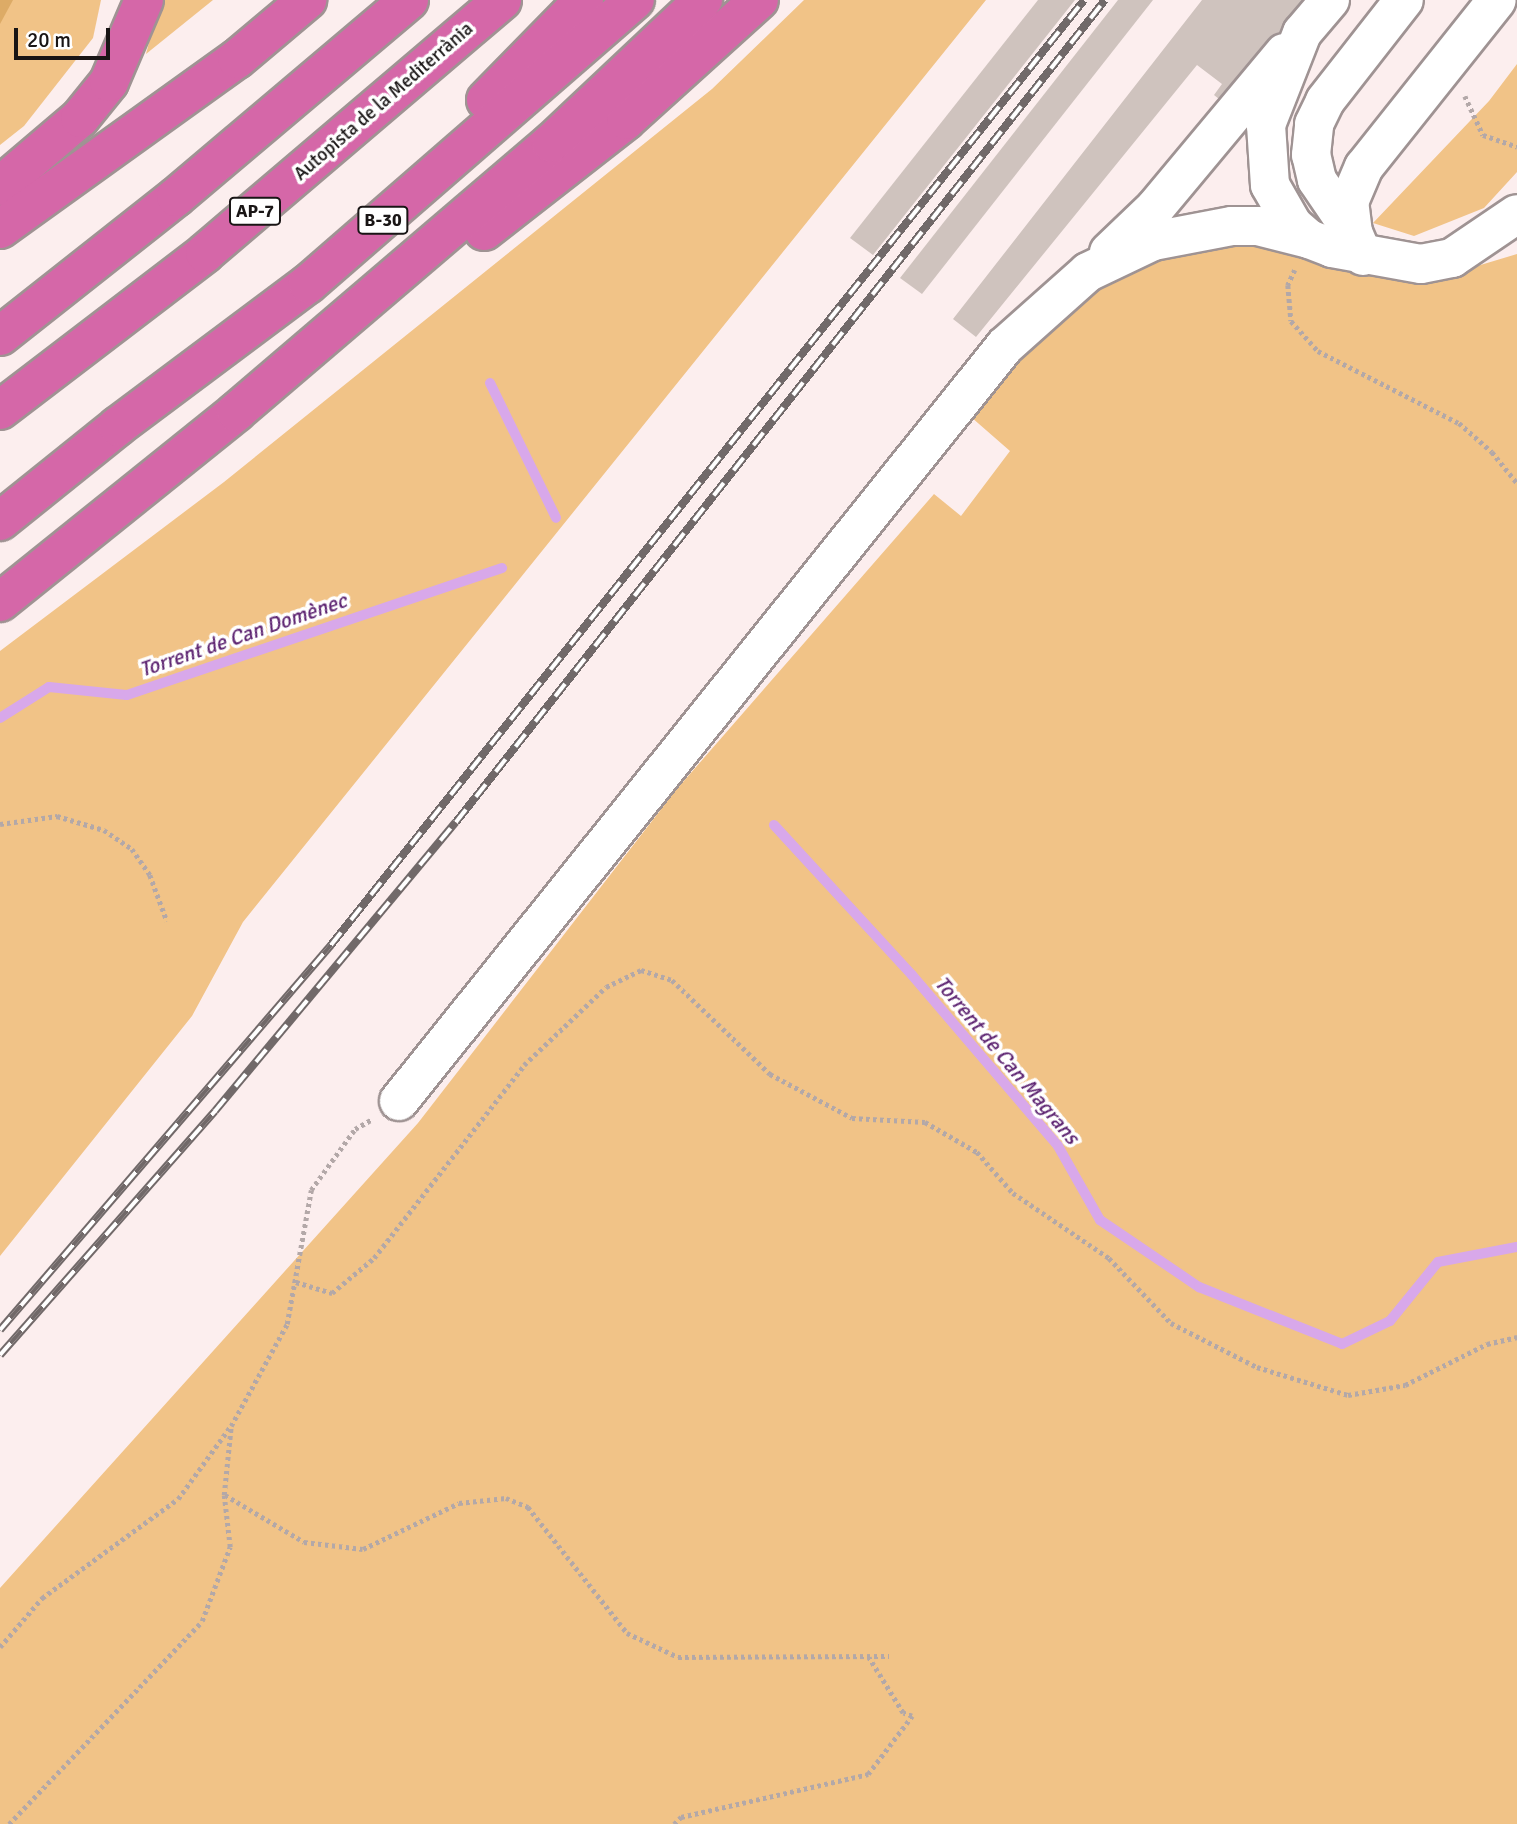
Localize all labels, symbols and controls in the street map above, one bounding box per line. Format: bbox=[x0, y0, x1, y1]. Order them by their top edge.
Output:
scale bar bbox=[18, 14, 114, 58]
street label: Autopista de la Mediterrània bbox=[290, 18, 478, 186]
text: 20 m bbox=[27, 27, 71, 53]
road number: AP-7 bbox=[229, 196, 281, 226]
road number: B-30 bbox=[357, 205, 409, 234]
water label: Torrent de Can Domènec bbox=[136, 588, 350, 682]
water label: Torrent de Can Magrans bbox=[929, 971, 1085, 1149]

